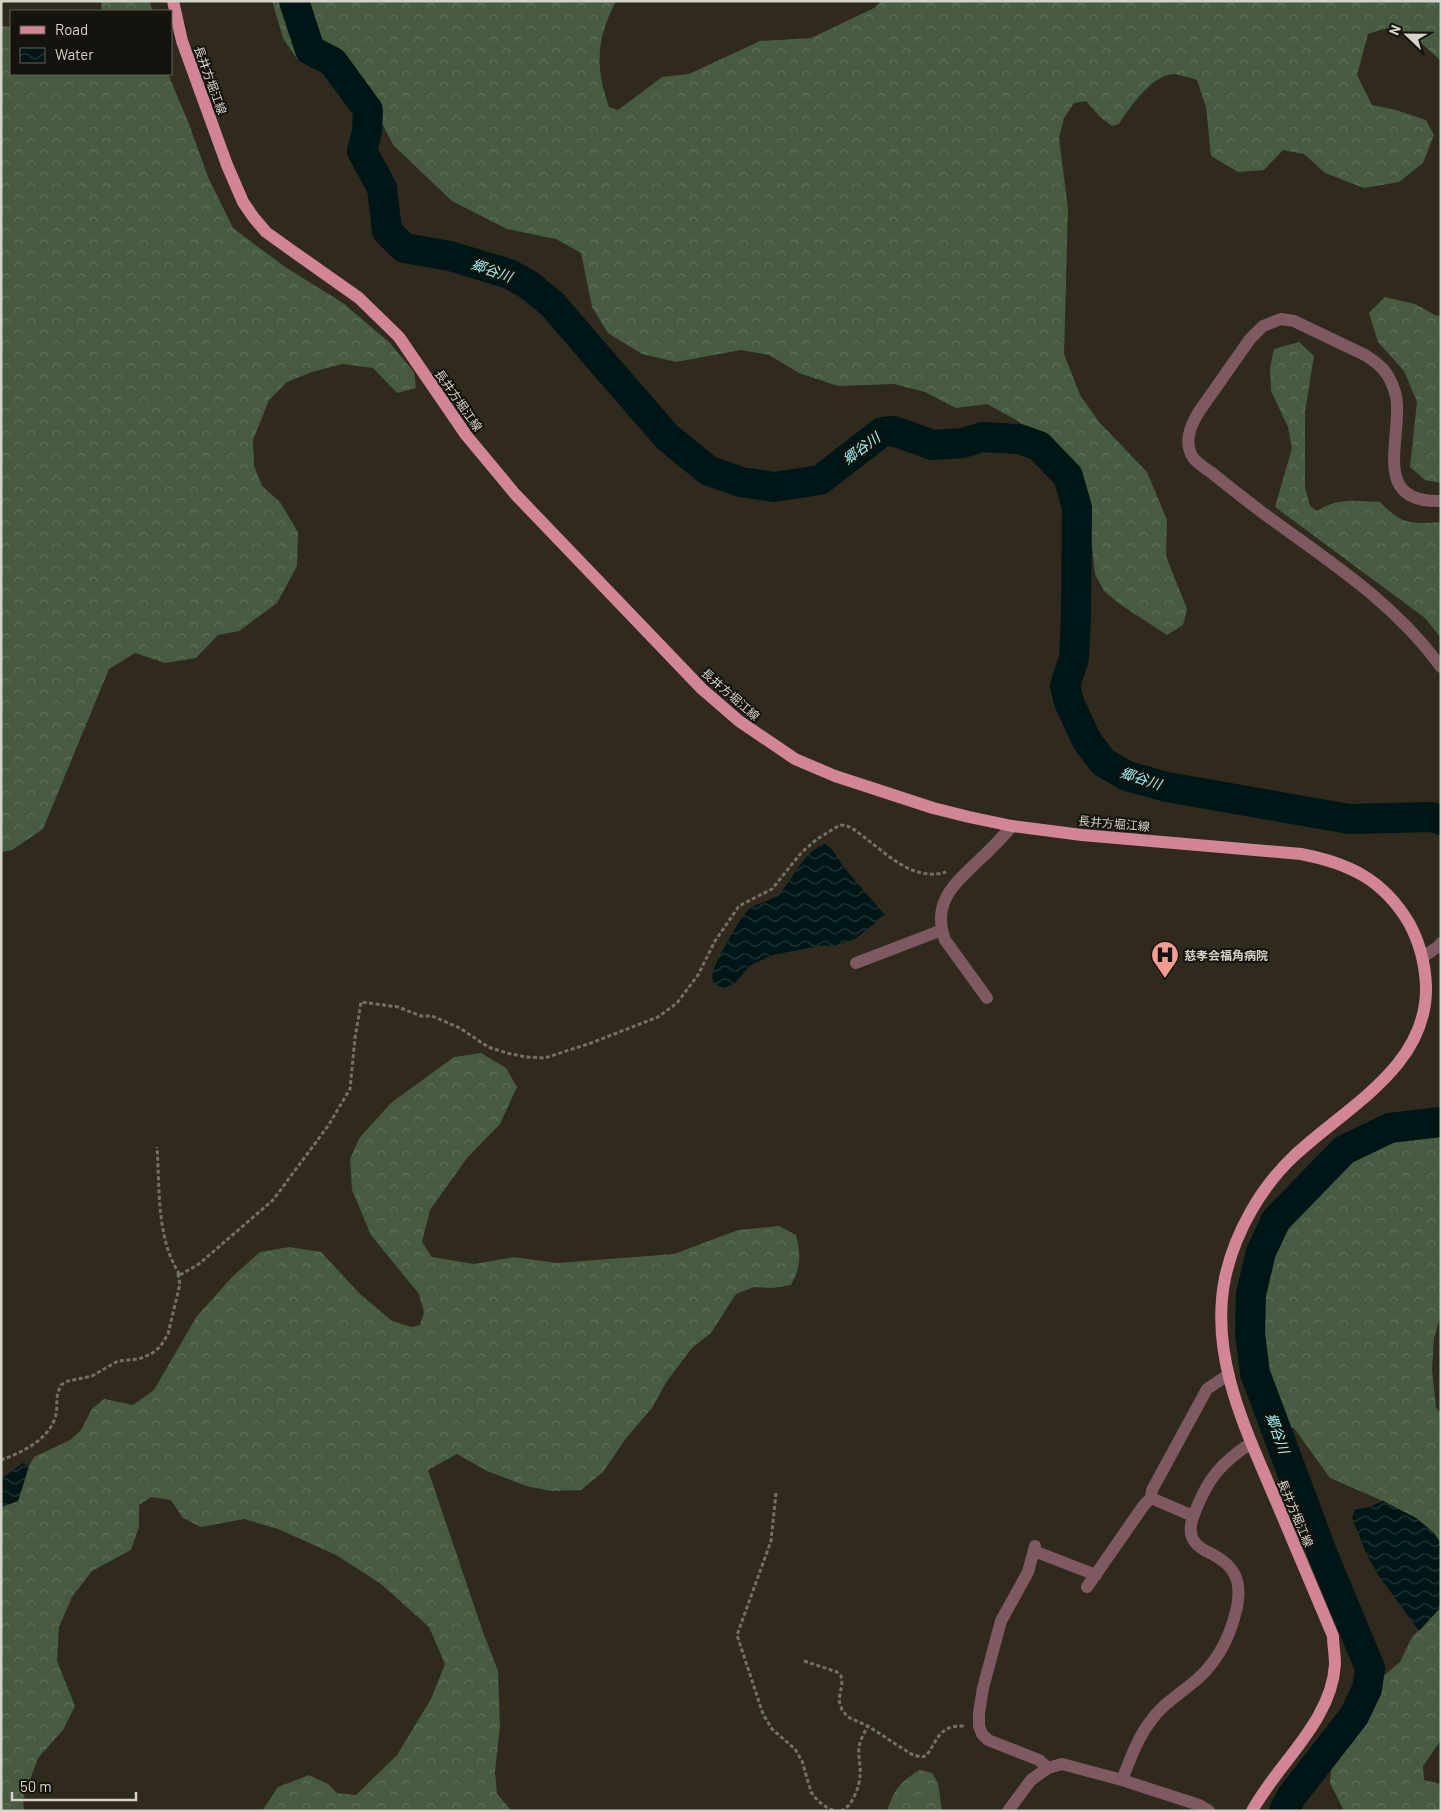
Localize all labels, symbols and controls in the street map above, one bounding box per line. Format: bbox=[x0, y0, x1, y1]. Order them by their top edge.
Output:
legend bbox=[10, 10, 172, 75]
north arrow bbox=[1382, 10, 1432, 60]
text: Road bbox=[55, 20, 88, 38]
text: N bbox=[1385, 22, 1404, 37]
street label: 長井方堀江線 bbox=[192, 44, 230, 116]
text: Water bbox=[55, 45, 94, 63]
water label: 郷谷川 bbox=[469, 255, 517, 286]
street label: 長井方堀江線 bbox=[433, 366, 485, 434]
water label: 郷谷川 bbox=[839, 427, 884, 467]
street label: 長井方堀江線 bbox=[699, 665, 763, 723]
water label: 郷谷川 bbox=[1118, 763, 1166, 793]
street label: 長井方堀江線 bbox=[1078, 813, 1150, 833]
hospital icon: 慈孝会福角病院 bbox=[1150, 940, 1180, 979]
place label: 慈孝会福角病院 bbox=[1184, 948, 1268, 962]
water label: 郷谷川 bbox=[1263, 1410, 1294, 1458]
street label: 長井方堀江線 bbox=[1275, 1477, 1317, 1549]
scale bar bbox=[12, 1770, 136, 1802]
text: 50 m bbox=[20, 1777, 52, 1795]

